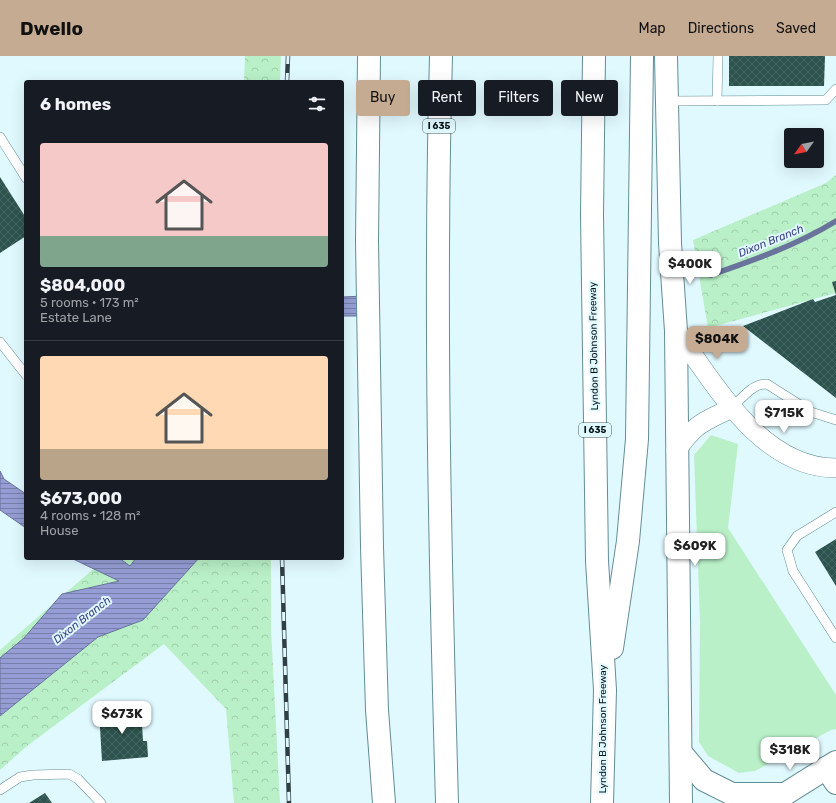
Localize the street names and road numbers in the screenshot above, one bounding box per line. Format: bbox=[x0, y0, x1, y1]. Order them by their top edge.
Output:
road number: I 635 bbox=[423, 119, 455, 133]
street label: Lyndon B Johnson Freeway bbox=[587, 281, 601, 410]
road number: I 635 bbox=[579, 423, 611, 437]
street label: Lyndon B Johnson Freeway bbox=[597, 664, 609, 793]

